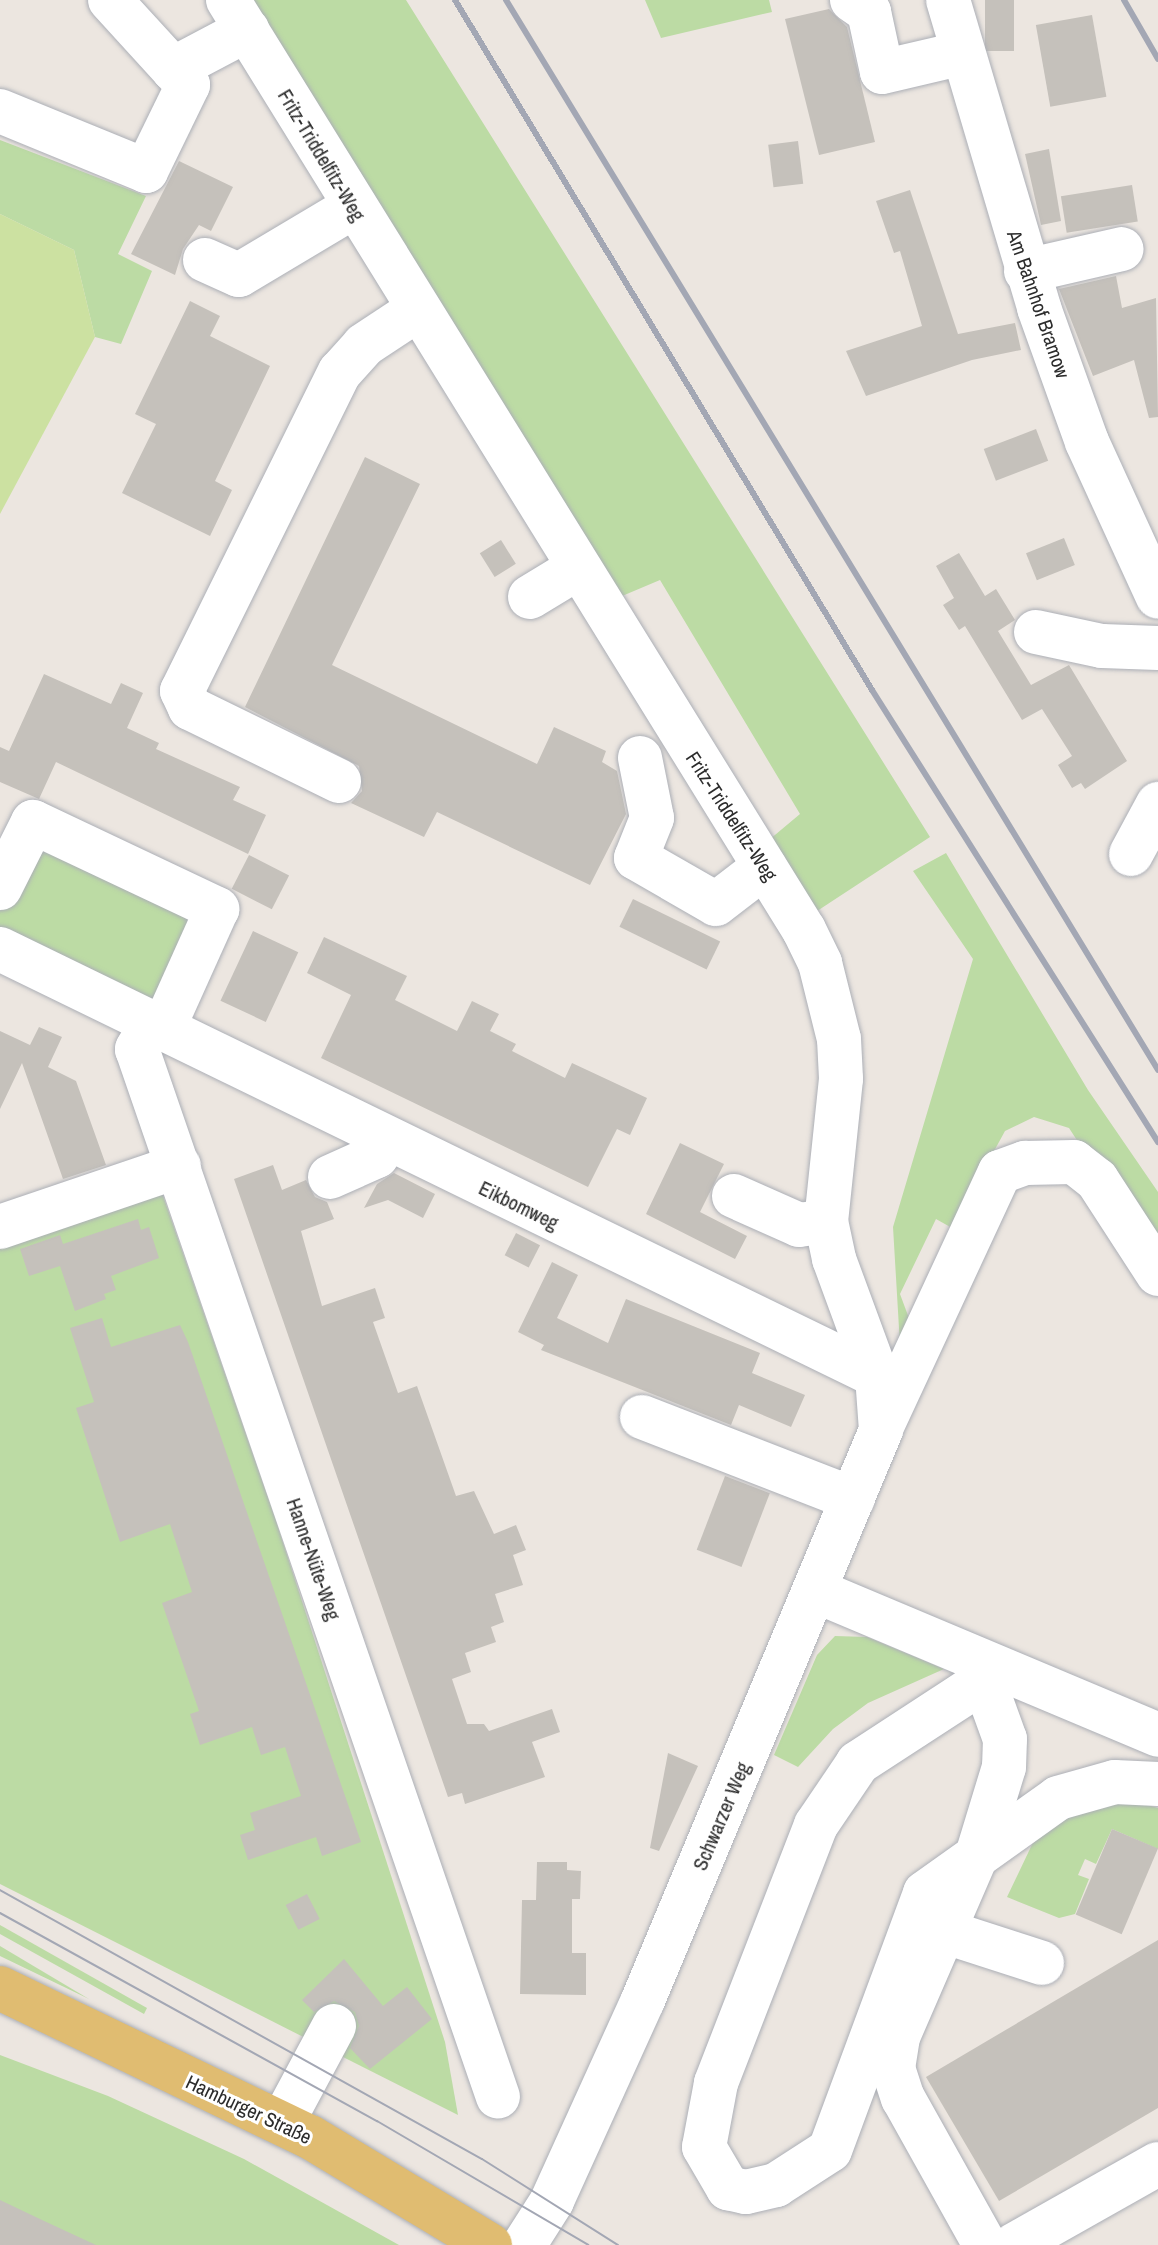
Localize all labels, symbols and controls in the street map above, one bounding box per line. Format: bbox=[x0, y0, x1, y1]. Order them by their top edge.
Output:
street label: Fritz-Triddelfitz-Weg bbox=[273, 85, 371, 225]
street label: Am Bahnhof Bramow bbox=[1002, 227, 1076, 381]
street label: Fritz-Triddelfitz-Weg bbox=[681, 747, 783, 885]
street label: Eikbomweg bbox=[475, 1175, 563, 1235]
street label: Hanne-Nüte-Weg bbox=[282, 1495, 346, 1623]
street label: Schwarzer Weg bbox=[687, 1758, 755, 1874]
street label: Hamburger Straße bbox=[182, 2069, 316, 2149]

